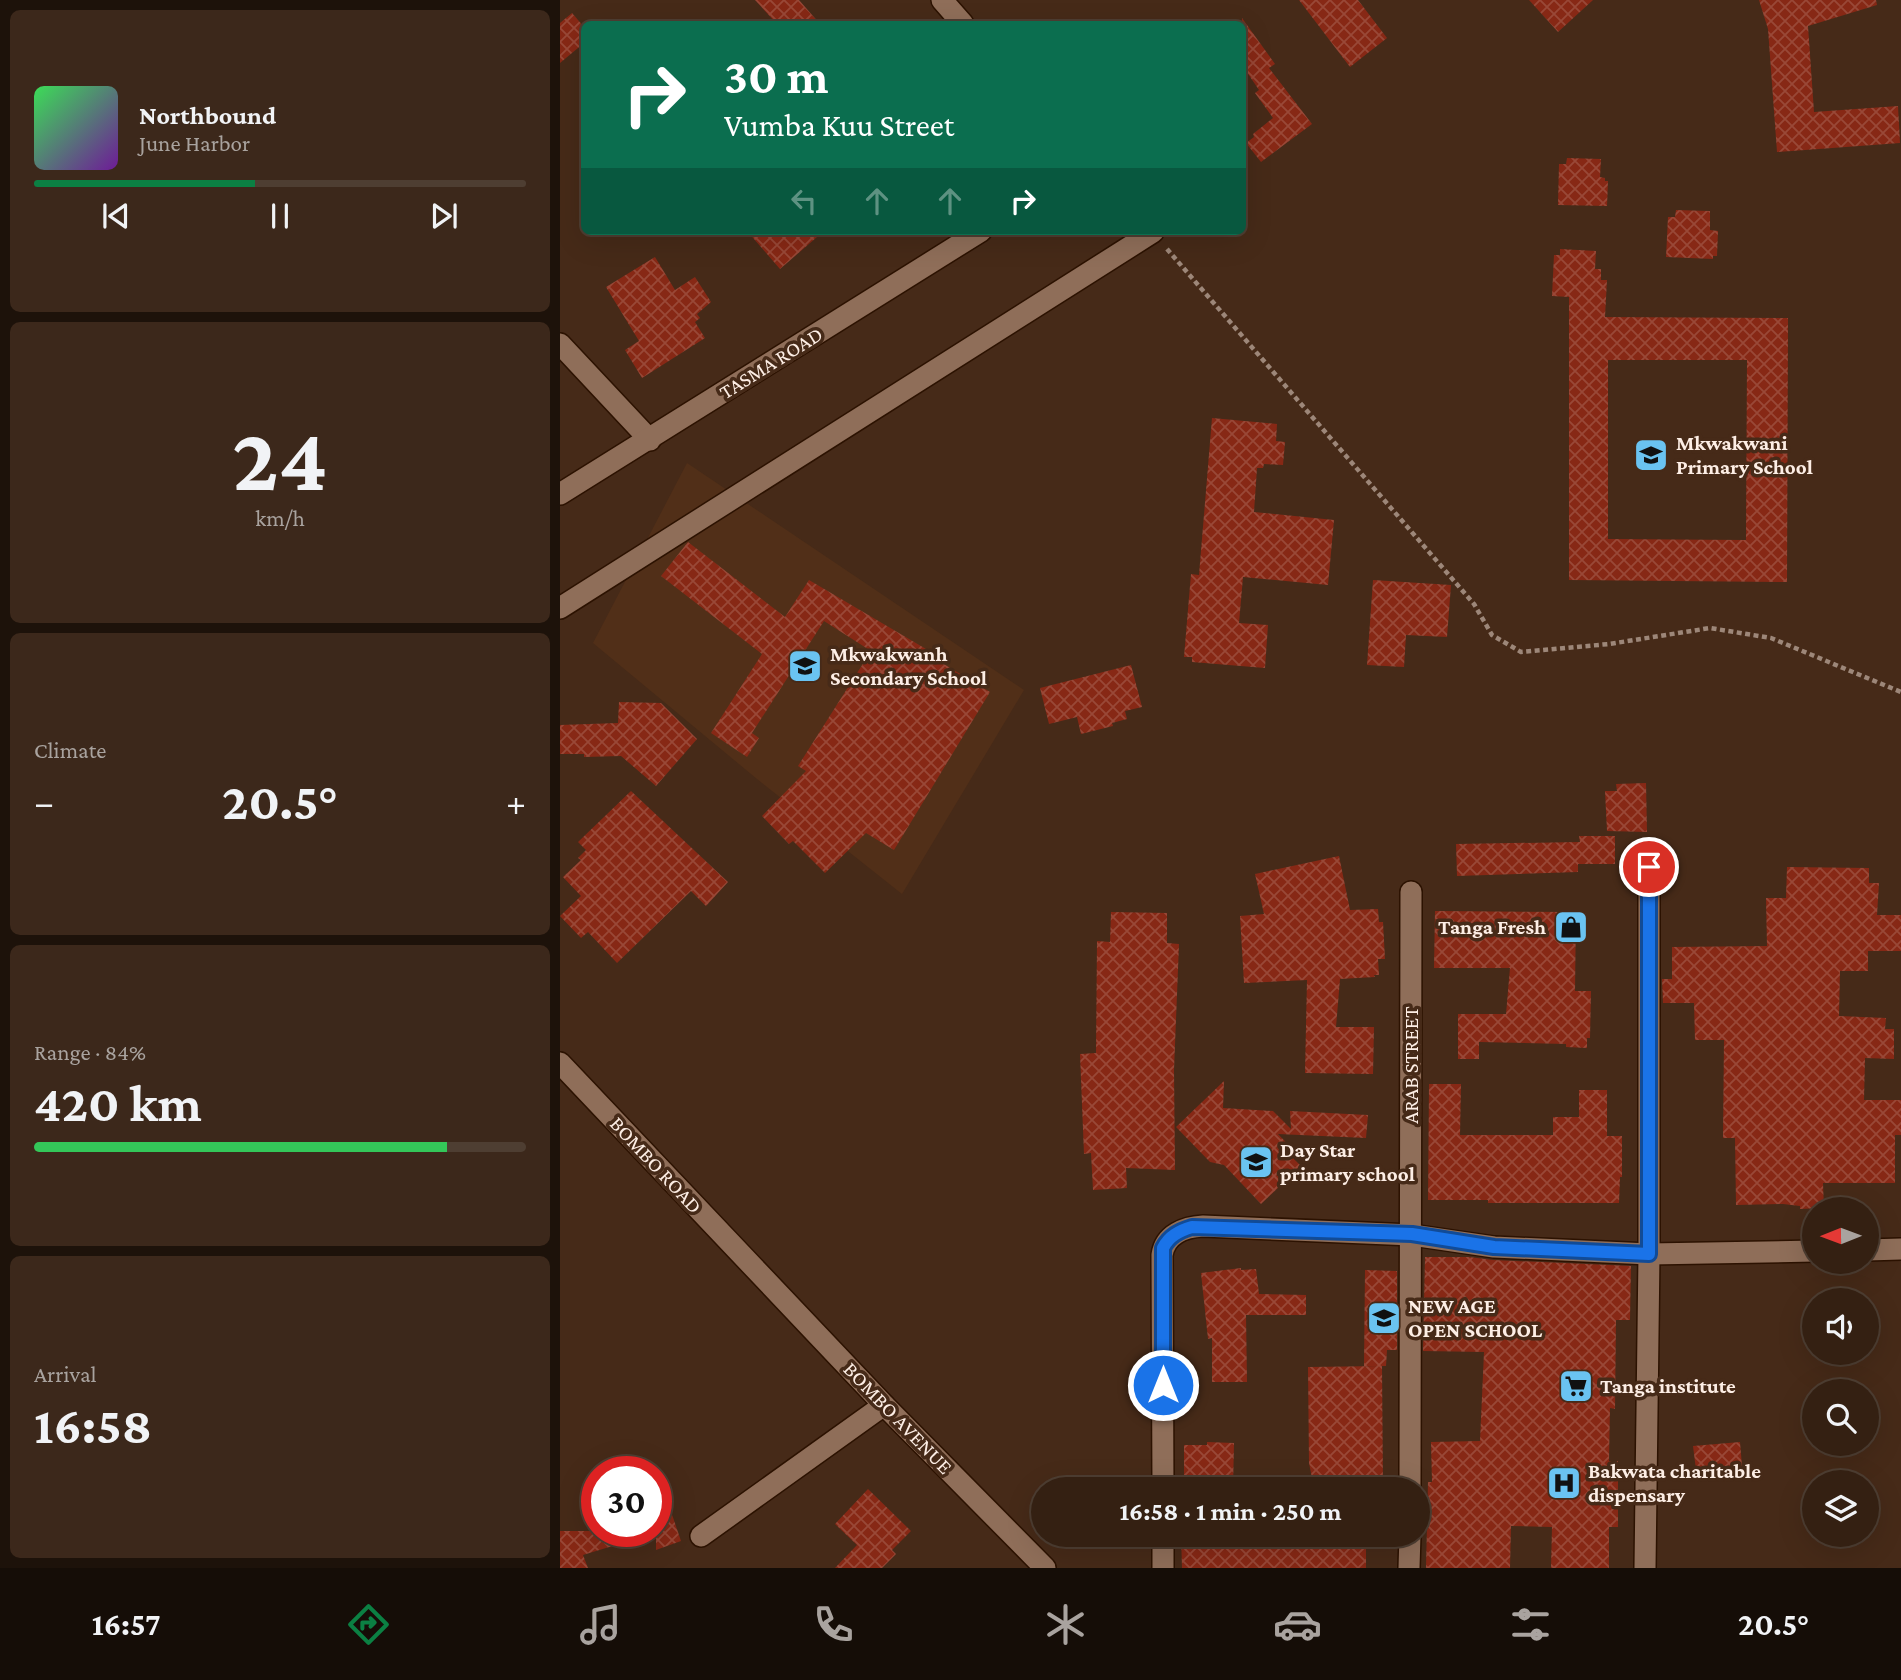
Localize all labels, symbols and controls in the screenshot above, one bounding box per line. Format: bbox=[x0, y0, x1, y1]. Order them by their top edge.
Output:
icon: right bbox=[609, 49, 700, 140]
text: 30 m bbox=[724, 49, 829, 104]
text: Northbound bbox=[139, 101, 276, 130]
text: Vumba Kuu Street bbox=[724, 107, 954, 143]
text: June Harbor bbox=[139, 130, 250, 156]
icon: left bbox=[785, 182, 823, 220]
icon: ahead bbox=[858, 182, 896, 220]
icon: ahead bbox=[931, 182, 969, 220]
icon: right bbox=[1004, 182, 1042, 220]
icon: previous bbox=[97, 197, 135, 235]
icon: pause bbox=[261, 197, 299, 235]
icon: next bbox=[425, 197, 463, 235]
street label: TASMA ROAD bbox=[715, 322, 827, 404]
text: 24 bbox=[232, 408, 328, 510]
place label: Mkwakwani Primary School bbox=[1676, 431, 1813, 479]
school or university icon: Mkwakwani Primary School bbox=[1632, 436, 1670, 474]
text: km/h bbox=[255, 505, 305, 531]
place label: Mkwakwanh Secondary School bbox=[830, 642, 987, 690]
school or university icon: Mkwakwanh Secondary School bbox=[786, 647, 824, 685]
text: Climate bbox=[34, 737, 106, 763]
text: 20.5° bbox=[222, 772, 338, 830]
text: − bbox=[34, 781, 54, 823]
text: + bbox=[506, 781, 526, 823]
pin bbox=[1619, 837, 1679, 897]
icon: arrive bbox=[1630, 848, 1668, 886]
shop icon: Tanga Fresh bbox=[1552, 908, 1590, 946]
place label: Tanga Fresh bbox=[1438, 915, 1546, 939]
street label: ARAB STREET bbox=[1399, 1006, 1423, 1124]
text: Range · 84% bbox=[34, 1039, 146, 1065]
text: 420 km bbox=[34, 1074, 202, 1132]
street label: BOMBO ROAD bbox=[605, 1112, 707, 1218]
place label: Day Star primary school bbox=[1280, 1138, 1415, 1186]
school or university icon: Day Star primary school bbox=[1237, 1143, 1275, 1181]
north arrow bbox=[1802, 1197, 1880, 1274]
map controls bbox=[1802, 1197, 1879, 1547]
button: sound bbox=[1802, 1288, 1879, 1365]
place label: NEW AGE OPEN SCHOOL bbox=[1408, 1294, 1543, 1342]
school or university icon: NEW AGE OPEN SCHOOL bbox=[1365, 1299, 1403, 1337]
position arrow bbox=[1126, 1348, 1200, 1422]
street label: BOMBO AVENUE bbox=[839, 1357, 957, 1479]
text: Arrival bbox=[34, 1361, 97, 1387]
supermarket icon: Tanga institute bbox=[1557, 1367, 1595, 1405]
place label: Tanga institute bbox=[1600, 1374, 1736, 1398]
button: search bbox=[1802, 1379, 1879, 1456]
text: 16:58 bbox=[34, 1396, 152, 1454]
speed limit sign: 30 bbox=[581, 1456, 672, 1547]
place label: Bakwata charitable dispensary bbox=[1588, 1459, 1761, 1507]
hospital icon: Bakwata charitable dispensary bbox=[1545, 1464, 1583, 1502]
button: layers bbox=[1802, 1470, 1879, 1547]
text: 16:58 · 1 min · 250 m bbox=[1119, 1497, 1342, 1526]
icon: directions bbox=[344, 1600, 393, 1649]
icon: music bbox=[576, 1600, 625, 1649]
icon: phone bbox=[809, 1600, 858, 1649]
icon: climate bbox=[1041, 1600, 1090, 1649]
icon: car bbox=[1273, 1600, 1322, 1649]
icon: filters bbox=[1506, 1600, 1555, 1649]
text: 16:57 bbox=[92, 1606, 160, 1642]
text: 20.5° bbox=[1738, 1606, 1809, 1642]

